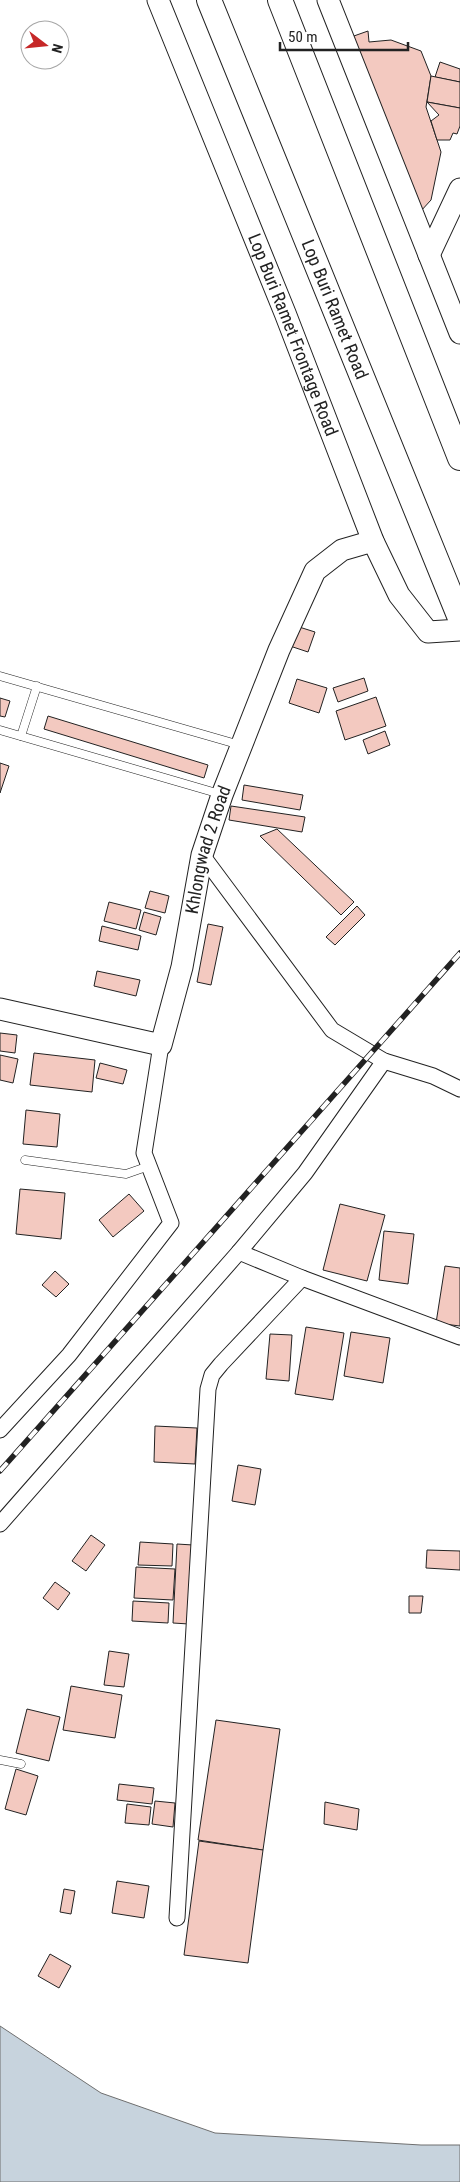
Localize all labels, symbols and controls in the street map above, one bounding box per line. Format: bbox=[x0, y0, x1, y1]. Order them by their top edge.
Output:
north arrow bbox=[20, 20, 70, 70]
scale bar bbox=[280, 20, 408, 52]
text: 50 m bbox=[288, 28, 318, 46]
text: N bbox=[49, 42, 66, 55]
street label: Lop Buri Ramet Frontage Road bbox=[244, 230, 342, 439]
street label: Lop Buri Ramet Road bbox=[297, 236, 373, 382]
street label: Khlongwad 2 Road bbox=[181, 782, 235, 915]

